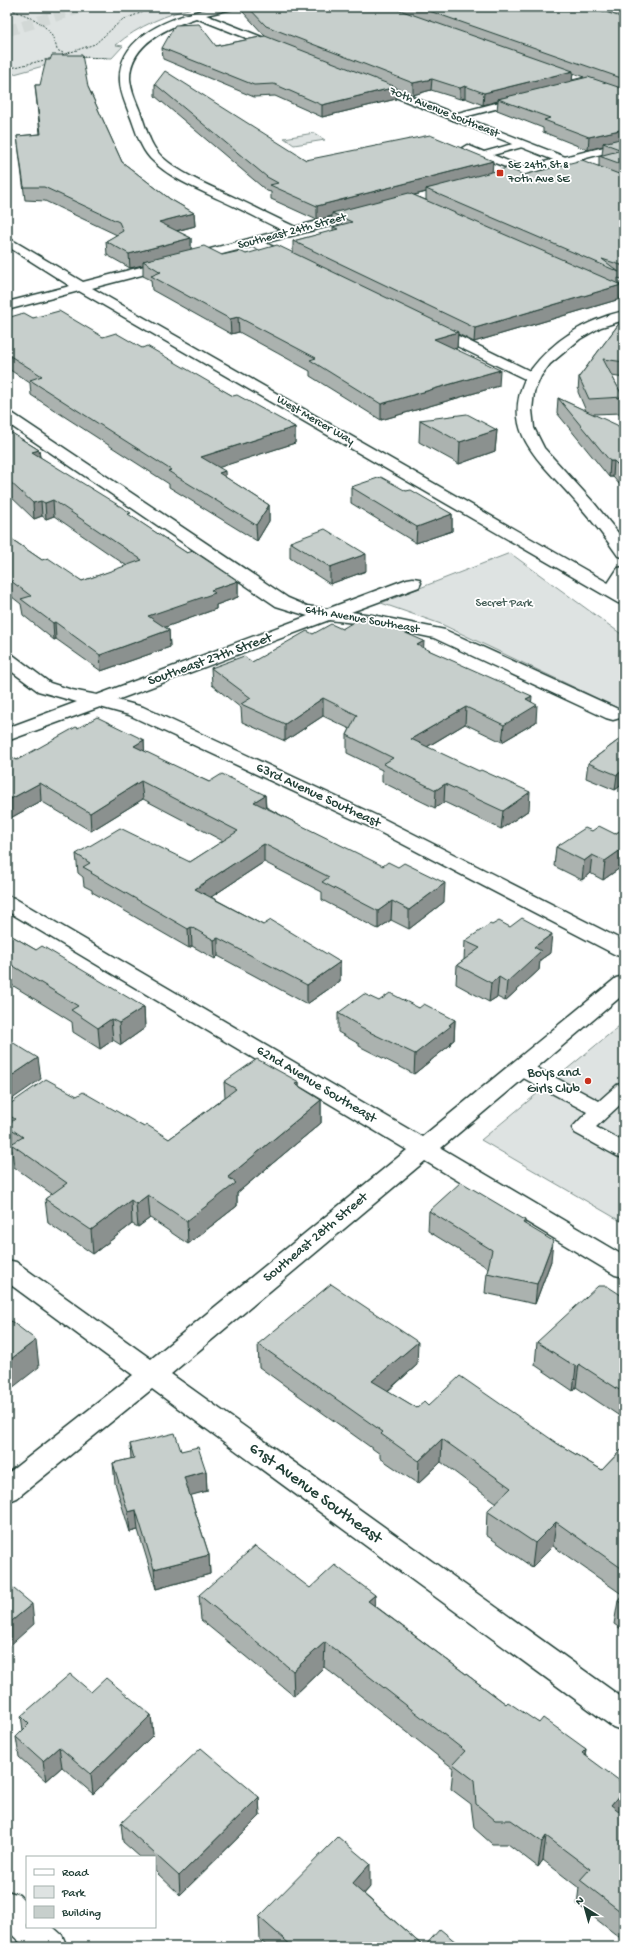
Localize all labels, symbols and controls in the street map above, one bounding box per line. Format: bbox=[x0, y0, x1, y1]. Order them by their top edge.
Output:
street label: 70th Avenue Southeast bbox=[386, 84, 502, 142]
place label: SE 24th St & 70th Ave SE bbox=[507, 159, 570, 187]
marker: SE 24th St & 70th Ave SE bbox=[495, 168, 505, 178]
street label: Southeast 24th Street bbox=[236, 211, 349, 253]
street label: West Mercer Way bbox=[274, 393, 356, 449]
park label: Secret Park bbox=[476, 597, 534, 611]
street label: 64th Avenue Southeast bbox=[304, 603, 421, 637]
street label: Southeast 27th Street bbox=[146, 629, 276, 690]
street label: 63rd Avenue Southeast bbox=[253, 760, 384, 833]
street label: 62nd Avenue Southeast bbox=[253, 1042, 380, 1128]
place label: Boys and Girls Club bbox=[527, 1065, 582, 1098]
marker: Boys and Girls Club bbox=[583, 1076, 593, 1086]
street label: Southeast 28th Street bbox=[260, 1189, 373, 1287]
street label: 61st Avenue Southeast bbox=[244, 1439, 387, 1550]
legend bbox=[26, 1856, 156, 1928]
text: Road bbox=[62, 1867, 89, 1881]
text: Park bbox=[61, 1887, 87, 1901]
north arrow bbox=[565, 1888, 605, 1928]
text: N bbox=[574, 1895, 587, 1909]
text: Building bbox=[61, 1907, 101, 1921]

